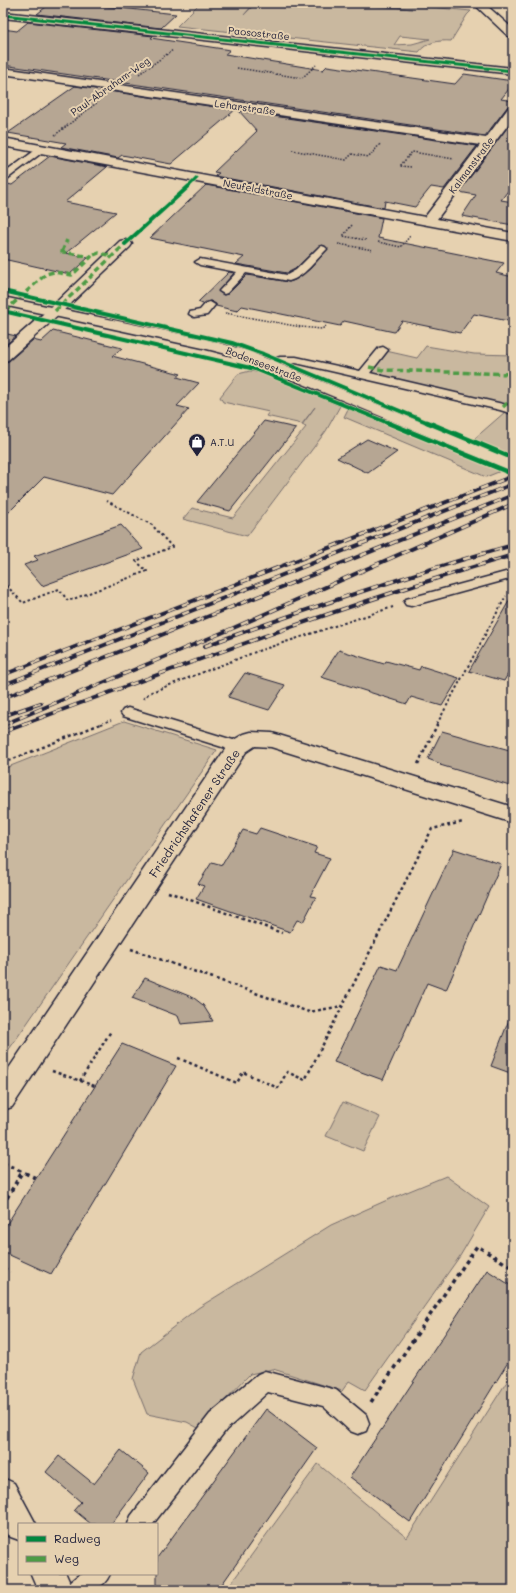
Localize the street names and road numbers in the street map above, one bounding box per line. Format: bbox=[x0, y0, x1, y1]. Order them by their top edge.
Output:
street label: Paosostraße bbox=[227, 23, 291, 43]
street label: Paul-Abraham-Weg bbox=[68, 53, 153, 119]
street label: Leharstraße bbox=[214, 96, 276, 118]
street label: Kalmanstraße bbox=[445, 134, 497, 196]
street label: Neufeldstraße bbox=[222, 175, 294, 203]
street label: Bodenseestraße bbox=[224, 343, 304, 385]
street label: Friedrichshafener Straße bbox=[145, 746, 243, 880]

